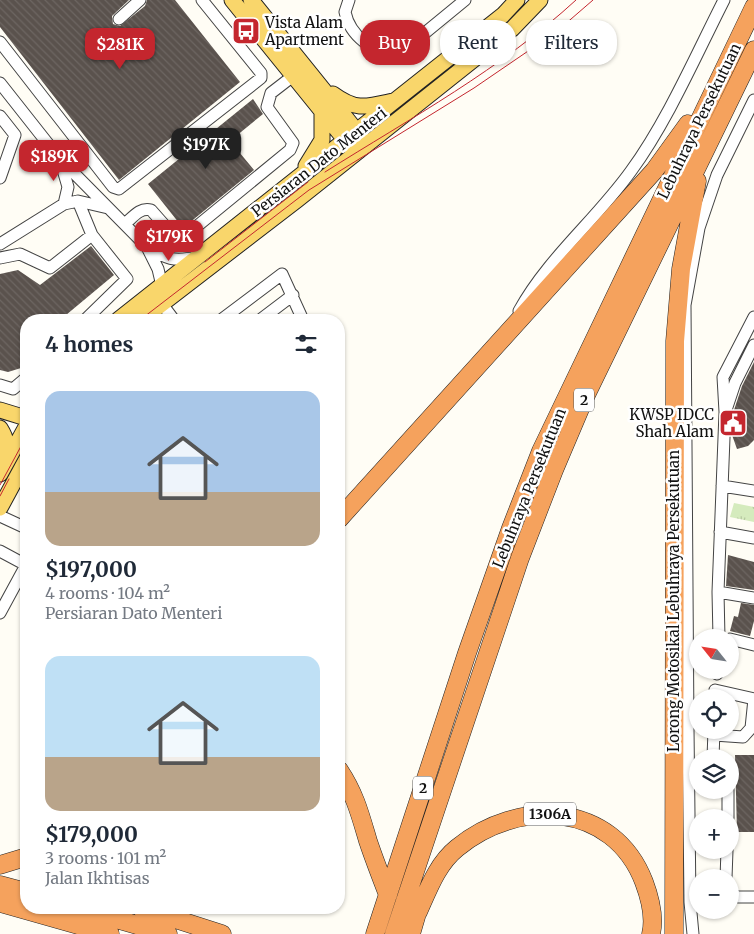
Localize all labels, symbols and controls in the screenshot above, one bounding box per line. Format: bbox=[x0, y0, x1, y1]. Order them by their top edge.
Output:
place label: Vista Alam Apartment bbox=[264, 13, 344, 49]
bus stop icon: Vista Alam Apartment bbox=[231, 16, 261, 46]
chip: Buy bbox=[360, 20, 430, 65]
chip: Rent bbox=[440, 20, 516, 65]
chip: Filters bbox=[526, 20, 617, 65]
pin: $281K bbox=[85, 28, 155, 70]
text: $281K bbox=[96, 34, 144, 54]
street label: Lebuhraya Persekutuan bbox=[653, 40, 745, 202]
street label: Persiaran Dato Menteri bbox=[248, 103, 391, 221]
pin: $197K bbox=[171, 128, 241, 170]
text: $197K bbox=[182, 134, 230, 154]
pin: $189K bbox=[19, 140, 89, 182]
text: $189K bbox=[30, 146, 78, 166]
pin: $179K bbox=[134, 220, 204, 262]
text: $179K bbox=[145, 226, 193, 246]
icon: filters bbox=[292, 330, 320, 358]
text: 4 homes bbox=[45, 331, 133, 358]
road number: 2 bbox=[574, 388, 594, 412]
street label: Lebuhraya Persekutuan bbox=[488, 405, 570, 571]
place label: KWSP IDCC Shah Alam bbox=[629, 405, 714, 441]
public building icon: KWSP IDCC Shah Alam bbox=[718, 408, 748, 438]
icon: home bbox=[138, 423, 228, 513]
street label: Lorong Motosikal Lebuhraya Persekutuan bbox=[664, 450, 683, 752]
text: $197,000 bbox=[45, 556, 137, 583]
text: 4 rooms · 104 m² bbox=[45, 583, 170, 603]
text: Persiaran Dato Menteri bbox=[45, 603, 222, 623]
north arrow bbox=[689, 629, 739, 679]
map controls bbox=[689, 629, 739, 919]
icon: home bbox=[138, 688, 228, 778]
button: locate bbox=[689, 689, 739, 739]
button: layers bbox=[689, 749, 739, 799]
road number: 2 bbox=[413, 776, 433, 800]
road number: 1306A bbox=[524, 802, 576, 826]
button: + bbox=[689, 809, 739, 859]
text: $179,000 bbox=[45, 821, 138, 848]
text: 3 rooms · 101 m² bbox=[45, 848, 166, 868]
text: Jalan Ikhtisas bbox=[45, 868, 150, 888]
button: − bbox=[689, 869, 739, 919]

